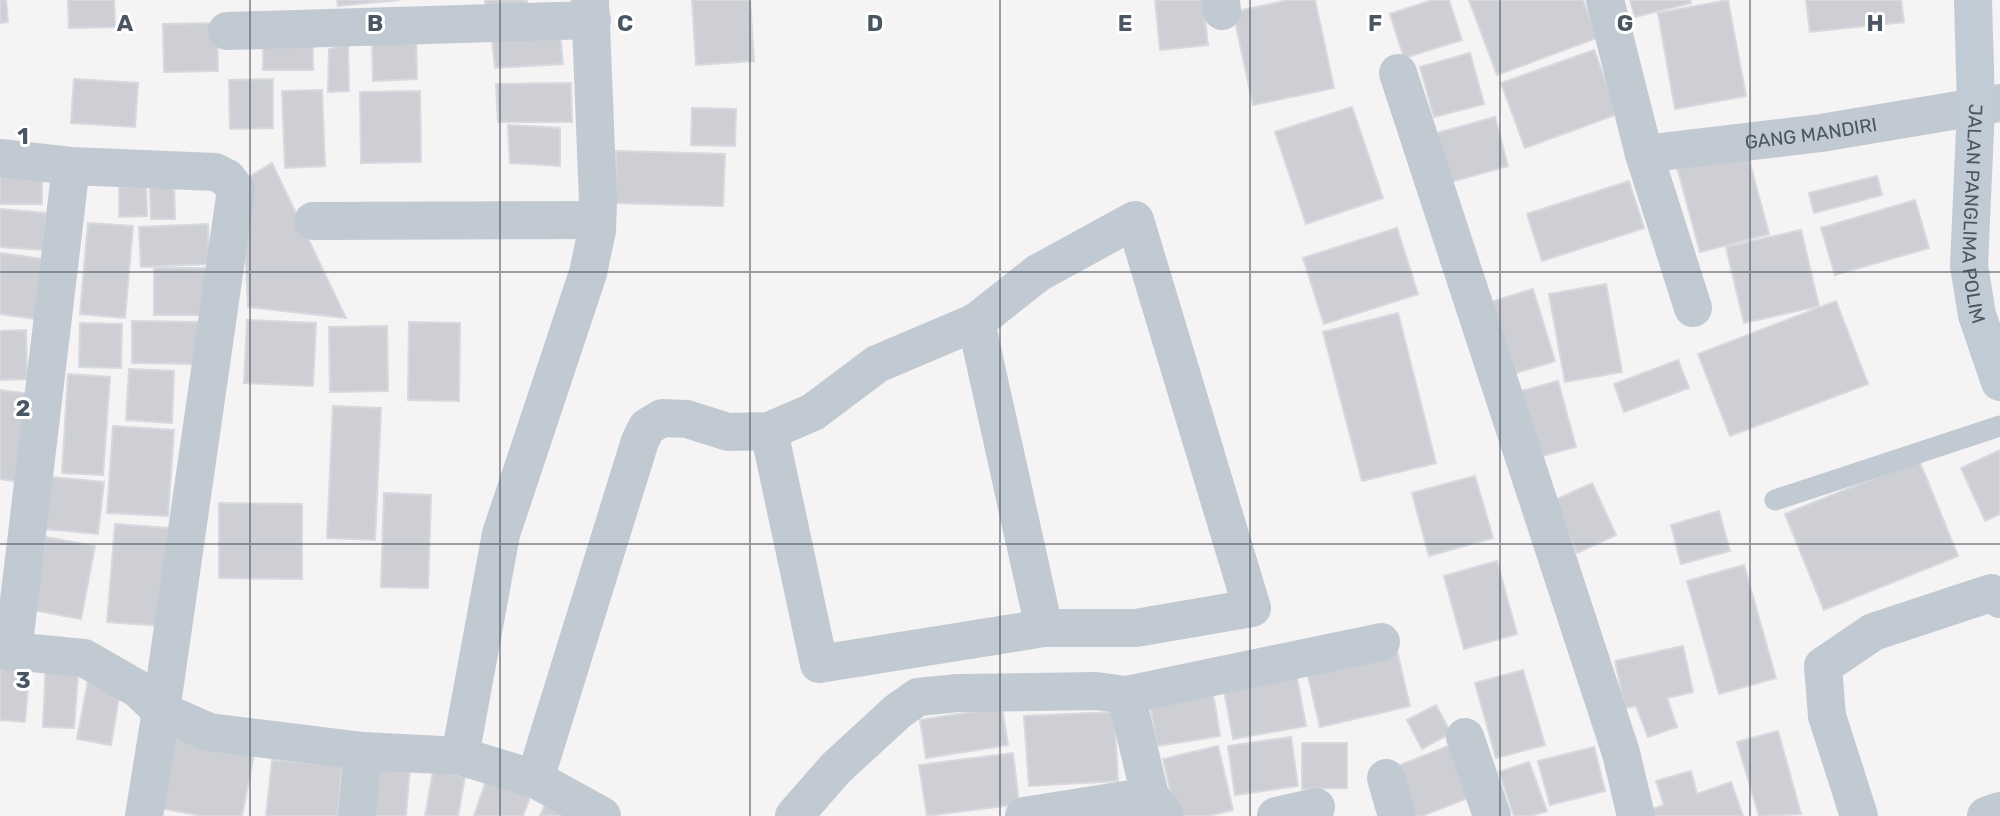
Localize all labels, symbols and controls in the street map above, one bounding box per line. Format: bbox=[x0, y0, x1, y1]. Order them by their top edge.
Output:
text: A bbox=[117, 9, 134, 37]
text: B bbox=[367, 9, 383, 37]
text: C bbox=[617, 9, 633, 37]
text: D bbox=[867, 9, 883, 37]
text: E bbox=[1118, 9, 1132, 37]
text: F bbox=[1368, 9, 1382, 37]
text: G bbox=[1617, 9, 1633, 37]
text: H bbox=[1866, 9, 1884, 37]
street label: JALAN PANGLIMA POLIM bbox=[1957, 103, 1990, 327]
street label: GANG MANDIRI bbox=[1744, 113, 1879, 154]
text: 1 bbox=[17, 122, 29, 150]
text: 2 bbox=[16, 394, 30, 422]
text: 3 bbox=[15, 666, 31, 694]

